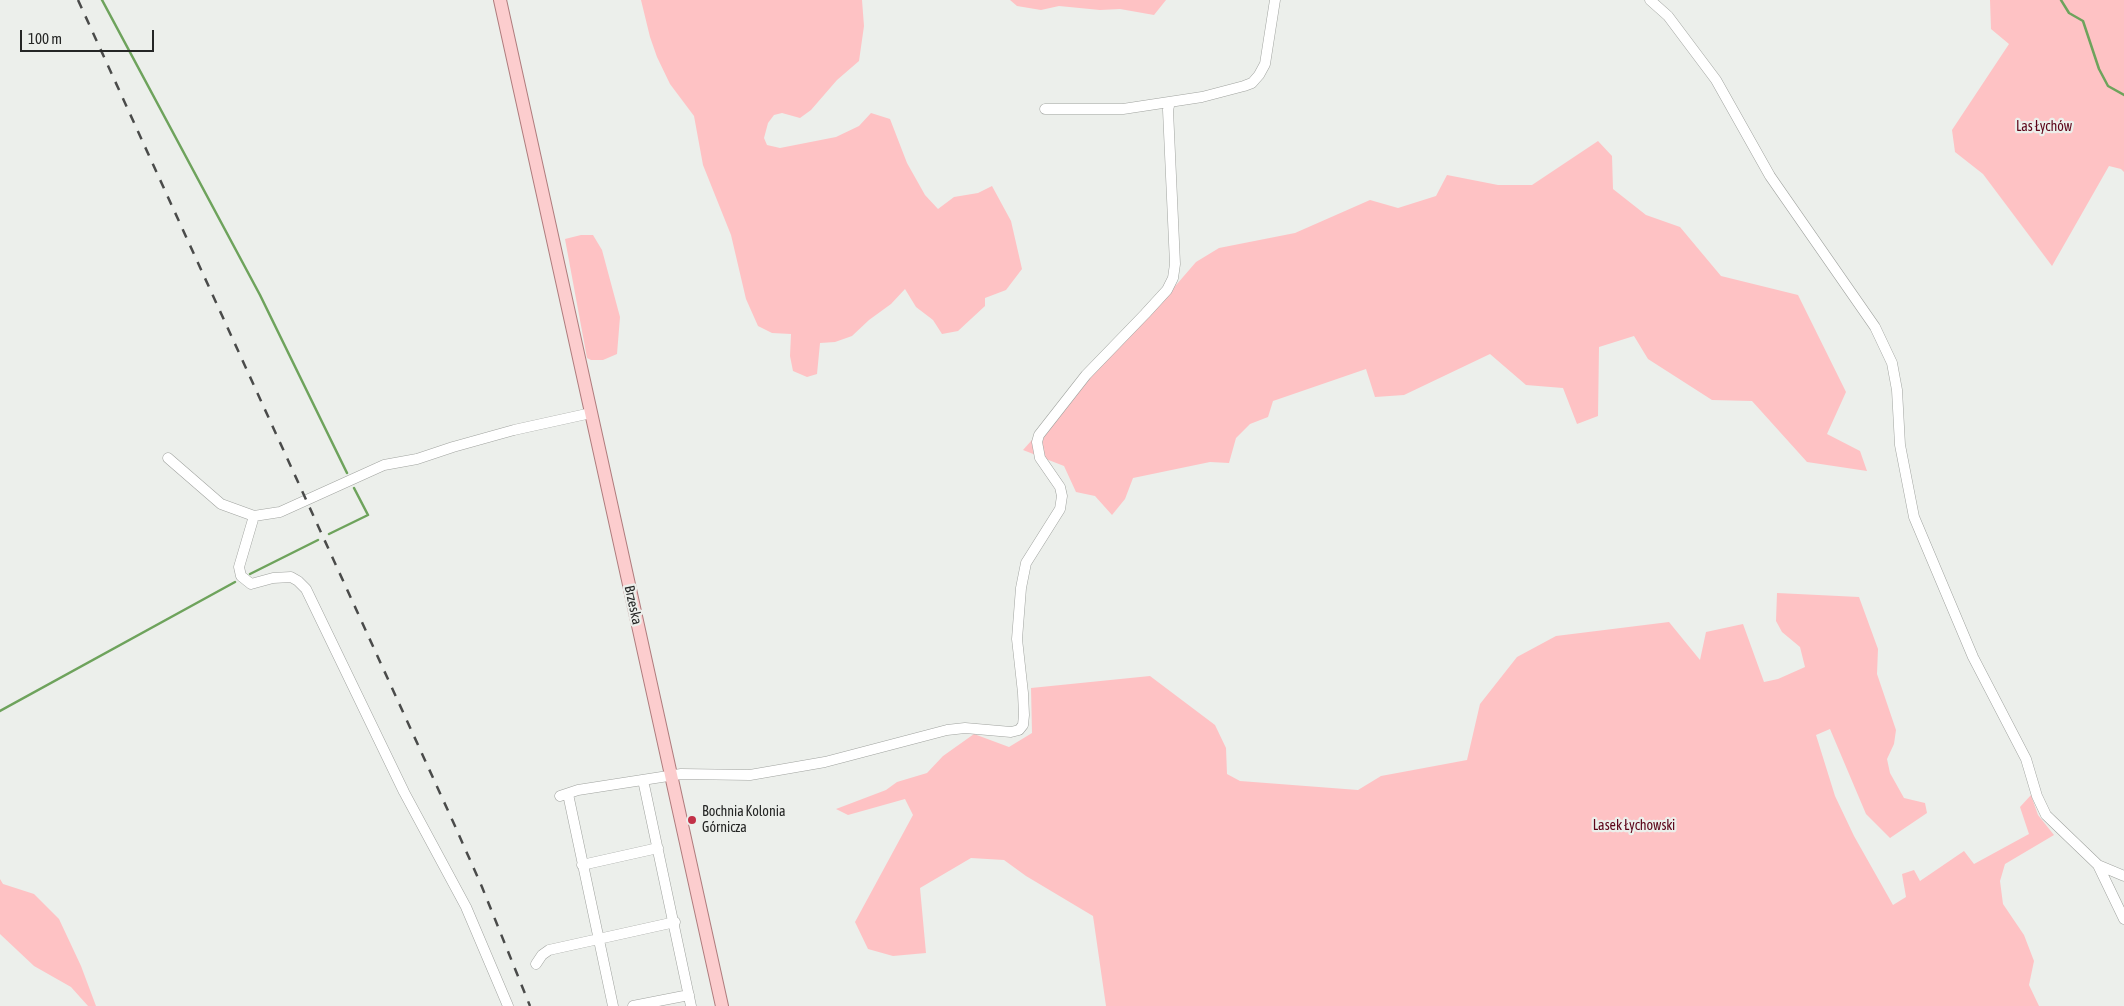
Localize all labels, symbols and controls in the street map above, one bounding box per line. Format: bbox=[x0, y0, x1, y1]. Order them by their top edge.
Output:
scale bar bbox=[22, 20, 156, 52]
text: 100 m bbox=[28, 30, 62, 47]
park label: Las Łychów bbox=[2016, 119, 2072, 135]
street label: Brzeska bbox=[621, 584, 645, 626]
place label: Bochnia Kolonia Górnicza bbox=[702, 804, 785, 836]
marker: Bochnia Kolonia Górnicza bbox=[686, 814, 698, 826]
park label: Lasek Łychowski bbox=[1593, 818, 1675, 834]

